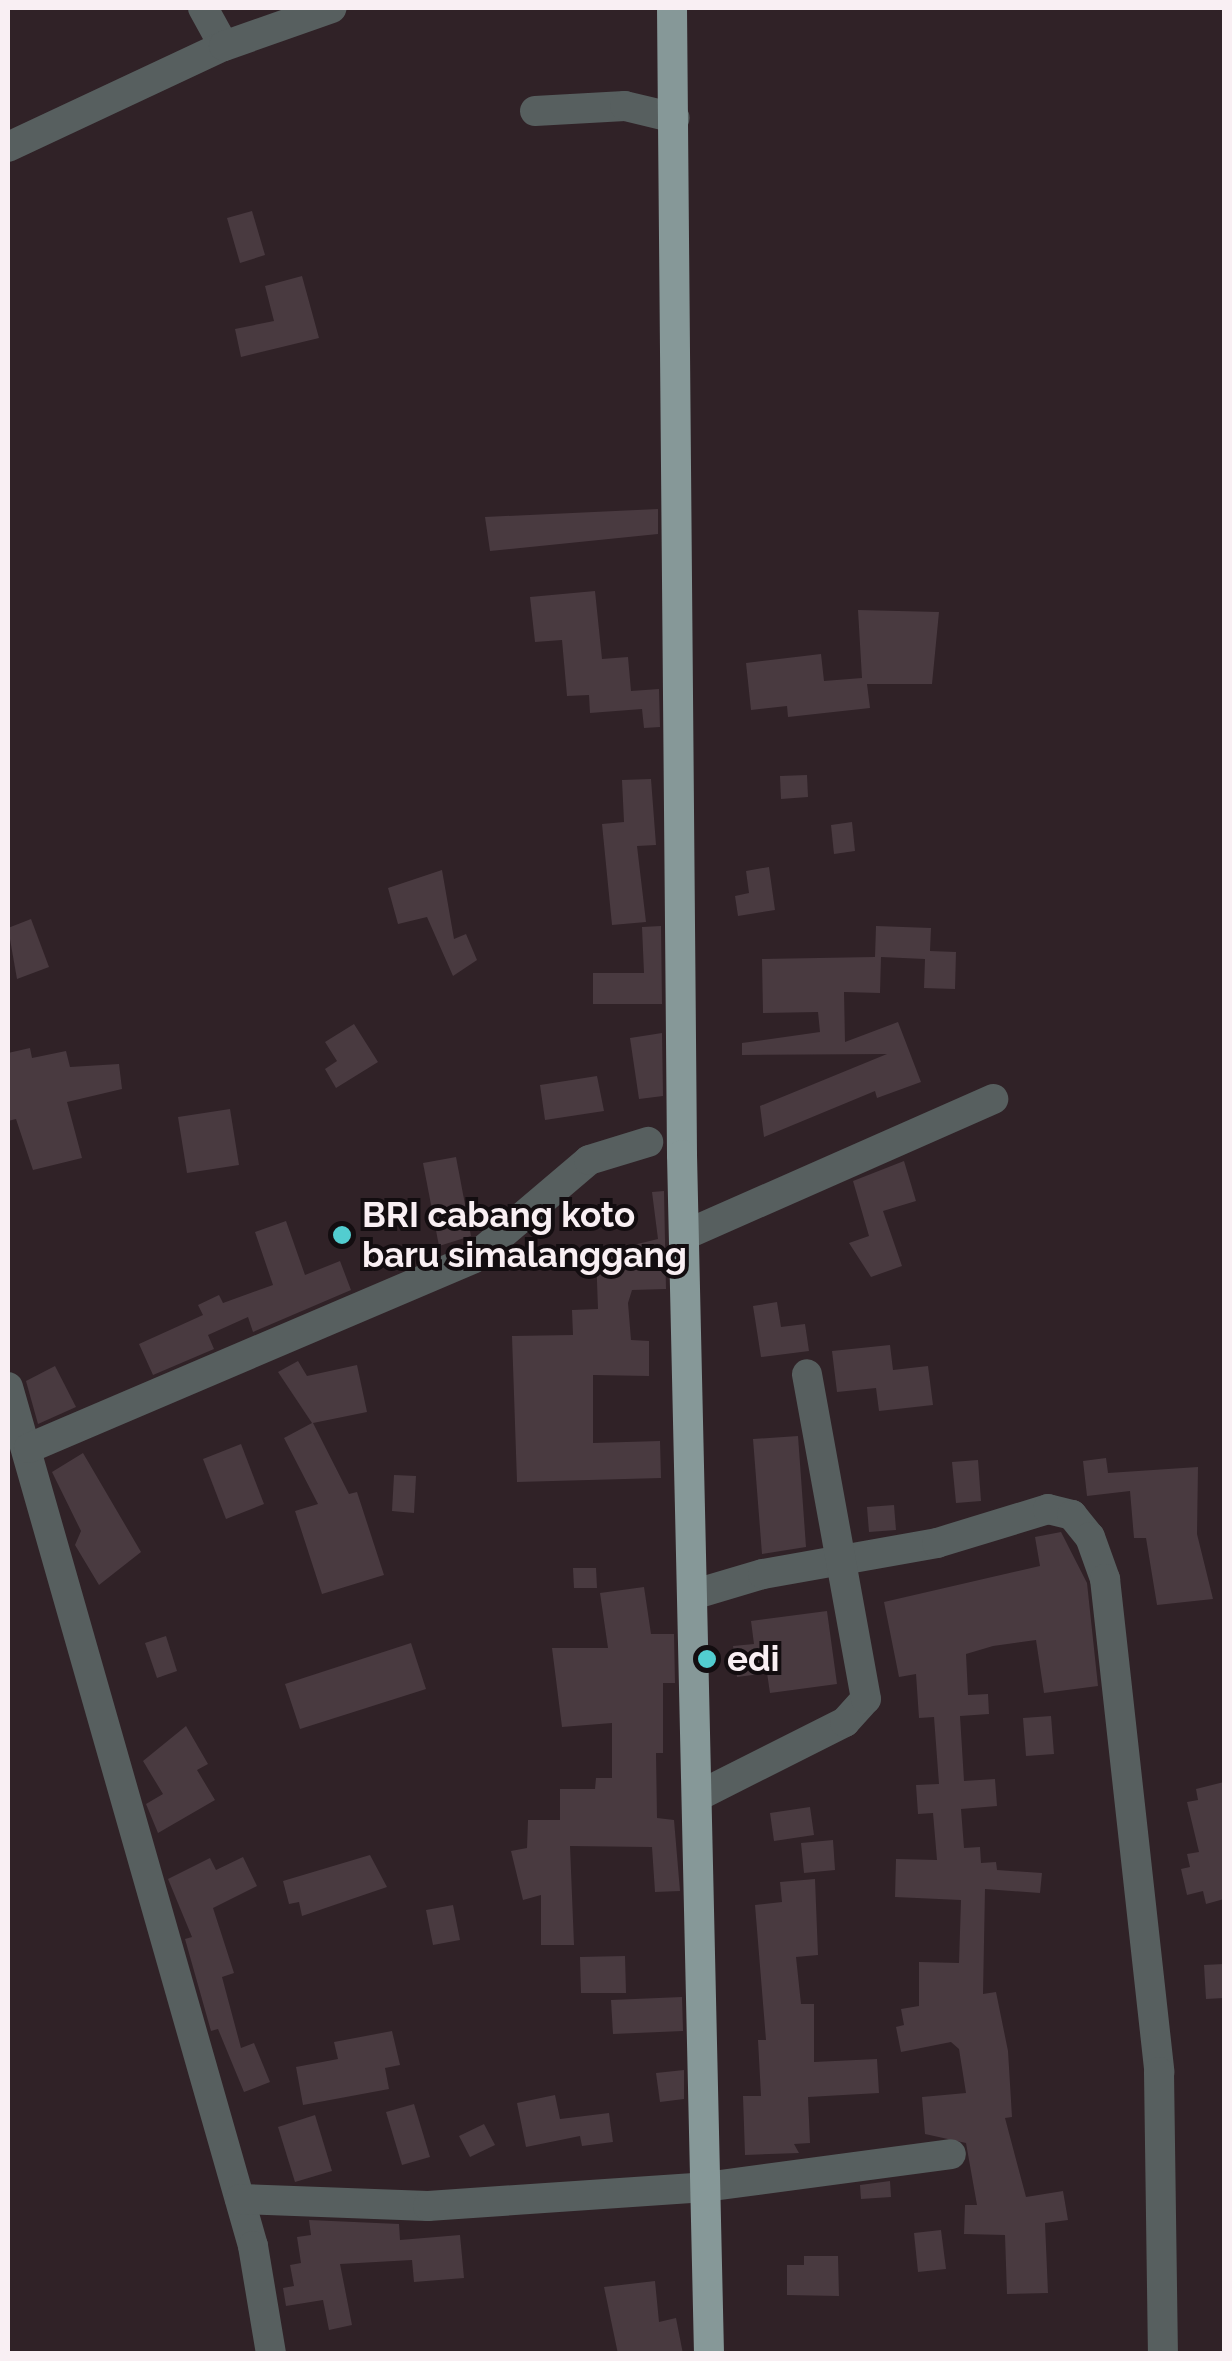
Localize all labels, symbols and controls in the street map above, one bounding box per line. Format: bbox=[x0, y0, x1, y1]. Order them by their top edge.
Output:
place label: BRI cabang koto baru simalanggang bbox=[362, 1194, 687, 1276]
marker: BRI cabang koto baru simalanggang bbox=[331, 1224, 353, 1246]
place label: edi bbox=[727, 1638, 779, 1680]
marker: edi bbox=[696, 1648, 718, 1670]

